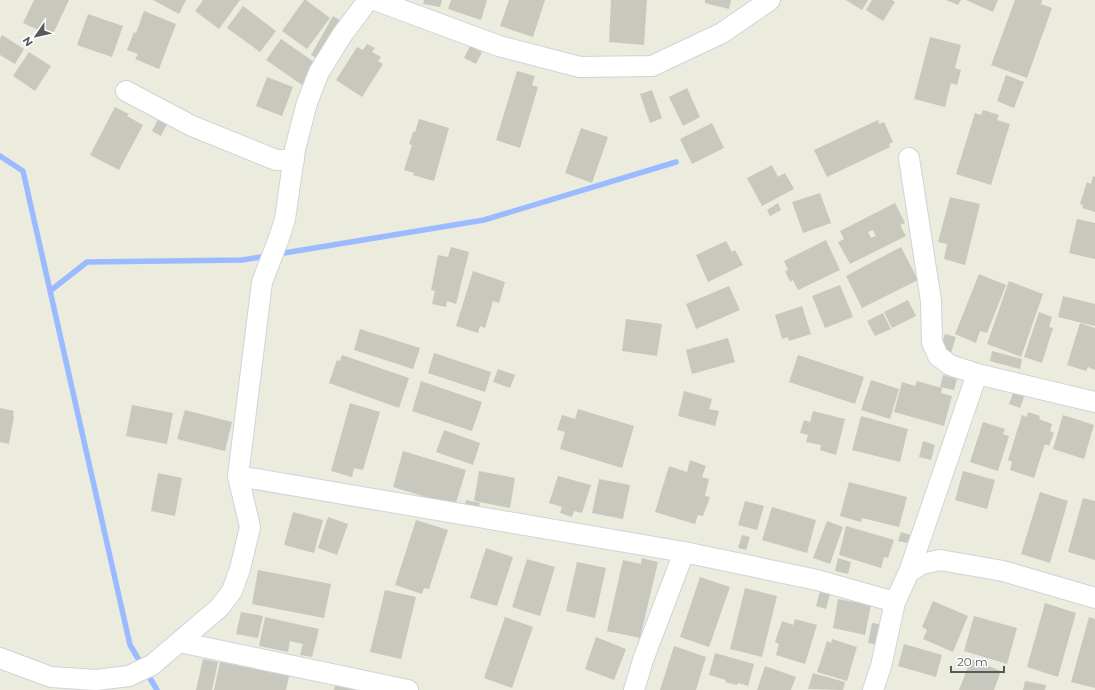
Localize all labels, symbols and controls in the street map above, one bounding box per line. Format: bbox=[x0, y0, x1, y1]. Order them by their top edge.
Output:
north arrow bbox=[16, 16, 56, 56]
text: N bbox=[19, 34, 36, 49]
scale bar bbox=[951, 648, 1004, 674]
text: 20 m bbox=[957, 654, 988, 669]

